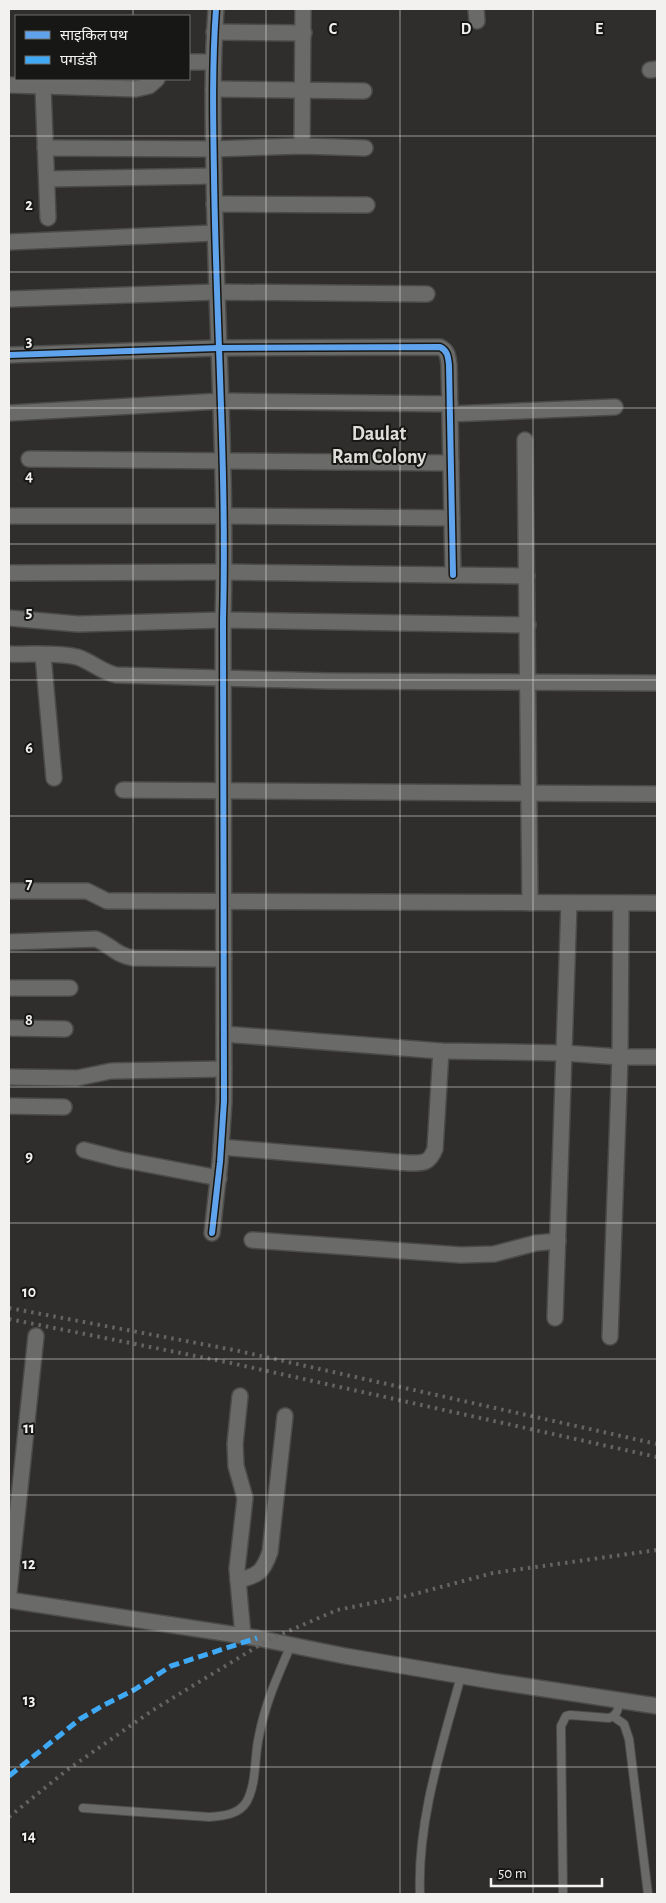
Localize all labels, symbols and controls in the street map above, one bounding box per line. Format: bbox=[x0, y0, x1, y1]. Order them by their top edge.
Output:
legend bbox=[15, 15, 190, 80]
text: C bbox=[329, 21, 338, 37]
text: D bbox=[461, 21, 472, 37]
text: E bbox=[595, 21, 603, 37]
text: साइकिल पथ bbox=[60, 27, 128, 43]
text: पगडंडी bbox=[60, 52, 98, 68]
text: 2 bbox=[25, 197, 33, 213]
text: 3 bbox=[26, 333, 33, 349]
district label: Daulat Ram Colony bbox=[332, 424, 426, 467]
text: 4 bbox=[25, 468, 33, 484]
text: 5 bbox=[26, 604, 33, 620]
text: 6 bbox=[25, 740, 33, 756]
text: 7 bbox=[26, 876, 33, 892]
text: 8 bbox=[25, 1012, 33, 1028]
text: 9 bbox=[25, 1148, 33, 1164]
text: 10 bbox=[22, 1284, 36, 1300]
text: 11 bbox=[23, 1420, 35, 1436]
text: 12 bbox=[22, 1556, 36, 1572]
text: 13 bbox=[23, 1692, 35, 1708]
text: 14 bbox=[22, 1828, 36, 1844]
scale bar bbox=[491, 1856, 602, 1888]
text: 50 m bbox=[498, 1866, 527, 1881]

